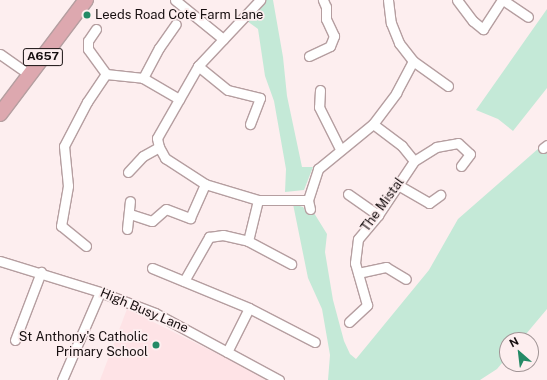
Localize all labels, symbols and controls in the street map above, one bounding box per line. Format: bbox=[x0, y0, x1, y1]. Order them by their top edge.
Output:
place label: Leeds Road Cote Farm Lane bbox=[95, 7, 263, 23]
marker: Leeds Road Cote Farm Lane bbox=[82, 10, 92, 20]
road number: A657 bbox=[22, 47, 64, 67]
street label: The Mistal bbox=[358, 175, 408, 235]
street label: High Busy Lane bbox=[98, 285, 190, 337]
place label: St Anthony's Catholic Primary School bbox=[19, 330, 148, 361]
north arrow bbox=[499, 332, 539, 372]
text: N bbox=[507, 335, 520, 350]
marker: St Anthony's Catholic Primary School bbox=[151, 340, 161, 350]

